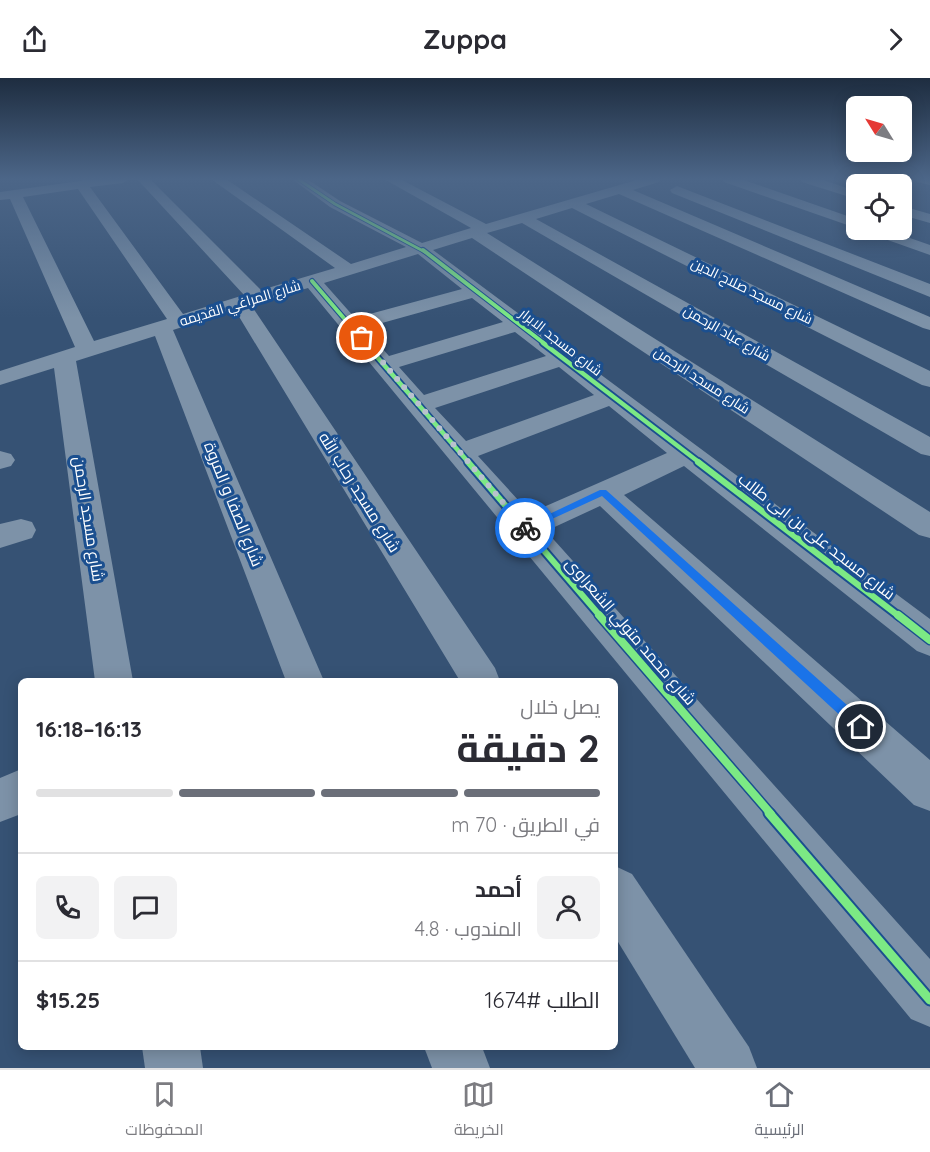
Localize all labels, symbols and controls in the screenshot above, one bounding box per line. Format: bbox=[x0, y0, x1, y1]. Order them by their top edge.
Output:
text: Zuppa bbox=[423, 22, 507, 56]
icon: share bbox=[18, 23, 51, 56]
icon: forward bbox=[879, 23, 912, 56]
north arrow bbox=[846, 96, 912, 162]
map controls bbox=[846, 96, 912, 240]
button: locate bbox=[846, 174, 912, 240]
street label: شارع مسجد صلاح الدين bbox=[688, 254, 816, 328]
street label: شارع المراغي القديمه bbox=[177, 276, 304, 333]
street label: شارع عباد الرحمن bbox=[681, 301, 773, 365]
street label: شارع مسجد الابرار bbox=[515, 304, 606, 380]
pin bbox=[336, 312, 387, 363]
icon: bag bbox=[345, 321, 378, 354]
street label: شارع مسجد الرحمن bbox=[651, 342, 753, 418]
street label: شارع مسجد رحاب الله bbox=[313, 428, 405, 557]
street label: شارع الصفا و المروة bbox=[198, 439, 268, 570]
street label: شارع مسجد الرحمن bbox=[67, 455, 109, 583]
street label: شارع مسجد على بن ابى طالب bbox=[733, 469, 899, 605]
courier bbox=[495, 498, 555, 558]
icon: bike bbox=[509, 512, 542, 545]
street label: شارع محمد متولي الشعراوى bbox=[559, 553, 700, 711]
text: يصل خلال bbox=[520, 694, 600, 719]
pin bbox=[835, 701, 886, 752]
icon: home bbox=[844, 710, 877, 743]
text: 16:13–16:18 bbox=[36, 715, 142, 743]
text: 2 دقيقة bbox=[457, 723, 600, 772]
text: في الطريق · 70 m bbox=[451, 812, 600, 837]
text: أحمد bbox=[475, 875, 522, 903]
button: phone bbox=[36, 876, 99, 939]
button: chat bbox=[114, 876, 177, 939]
button: person bbox=[537, 876, 600, 939]
text: المندوب · 4.8 bbox=[415, 916, 522, 941]
text: $15.25 bbox=[36, 986, 100, 1014]
text: الطلب #1674 bbox=[484, 986, 600, 1014]
tab: المحفوظات bbox=[125, 1078, 203, 1144]
tab: الخريطة bbox=[454, 1078, 504, 1144]
tab: الرئيسية bbox=[754, 1078, 805, 1144]

